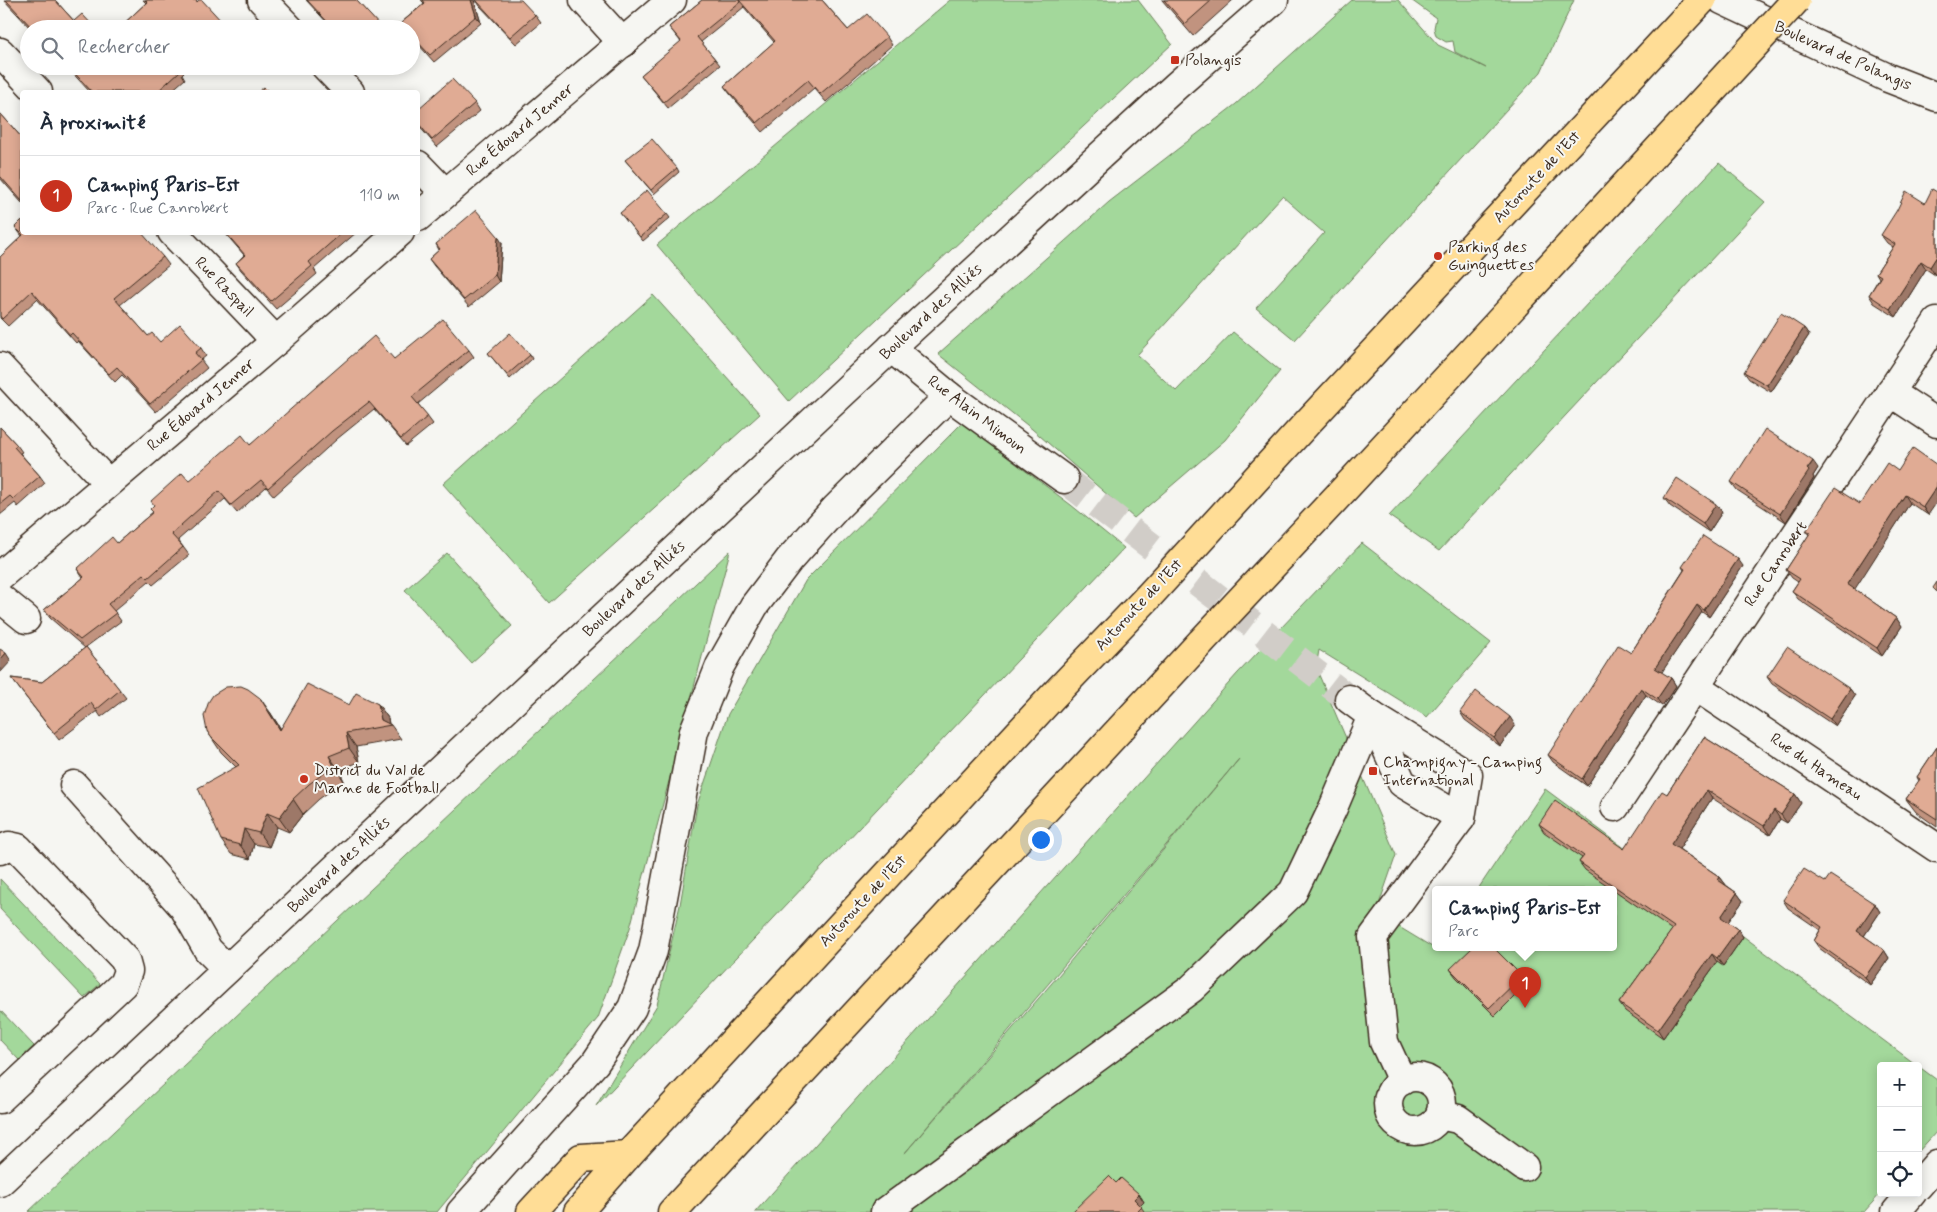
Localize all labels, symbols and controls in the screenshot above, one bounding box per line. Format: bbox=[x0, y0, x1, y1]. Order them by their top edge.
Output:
street label: Boulevard de Polangis bbox=[1771, 16, 1915, 96]
search box bbox=[20, 20, 420, 75]
icon: search bbox=[38, 34, 66, 62]
text: Rechercher bbox=[78, 35, 170, 60]
place label: Polangis bbox=[1185, 50, 1241, 71]
marker: Polangis bbox=[1169, 54, 1181, 66]
street label: Rue Édouard Jenner bbox=[462, 78, 579, 181]
text: À proximité bbox=[40, 109, 146, 137]
street label: Autoroute de l’Est bbox=[1489, 126, 1585, 228]
text: Camping Paris-Est bbox=[87, 173, 239, 198]
text: 1 bbox=[52, 185, 60, 206]
text: 110 m bbox=[359, 185, 400, 206]
text: Parc · Rue Canrobert bbox=[87, 198, 228, 219]
place label: Parking des Guinguettes bbox=[1448, 237, 1534, 277]
marker: Parking des Guinguettes bbox=[1432, 250, 1444, 262]
street label: Rue Raspail bbox=[190, 252, 258, 322]
street label: Boulevard des Alliés bbox=[875, 259, 987, 365]
street label: Rue Édouard Jenner bbox=[143, 353, 260, 456]
street label: Rue Alain Mimoun bbox=[923, 371, 1031, 459]
street label: Rue Canrobert bbox=[1740, 517, 1812, 611]
street label: Boulevard des Alliés bbox=[578, 536, 690, 642]
street label: Autoroute de l’Est bbox=[1091, 554, 1187, 656]
street label: Rue du Hameau bbox=[1766, 728, 1866, 806]
place label: Champigny - Camping International bbox=[1383, 752, 1542, 791]
place label: District du Val de Marne de Football bbox=[314, 760, 439, 799]
marker: Champigny - Camping International bbox=[1367, 765, 1379, 777]
marker: District du Val de Marne de Football bbox=[298, 773, 310, 785]
street label: Boulevard des Alliés bbox=[283, 812, 395, 918]
your location bbox=[1028, 827, 1054, 853]
street label: Autoroute de l’Est bbox=[815, 850, 911, 952]
popup bbox=[1432, 886, 1617, 951]
text: Camping Paris-Est bbox=[1448, 896, 1601, 921]
text: Parc bbox=[1448, 921, 1479, 942]
pin: 1 bbox=[1509, 967, 1541, 1008]
map controls bbox=[1877, 1062, 1922, 1197]
button: + bbox=[1877, 1062, 1922, 1107]
button: − bbox=[1877, 1107, 1922, 1152]
button: locate bbox=[1877, 1152, 1922, 1197]

